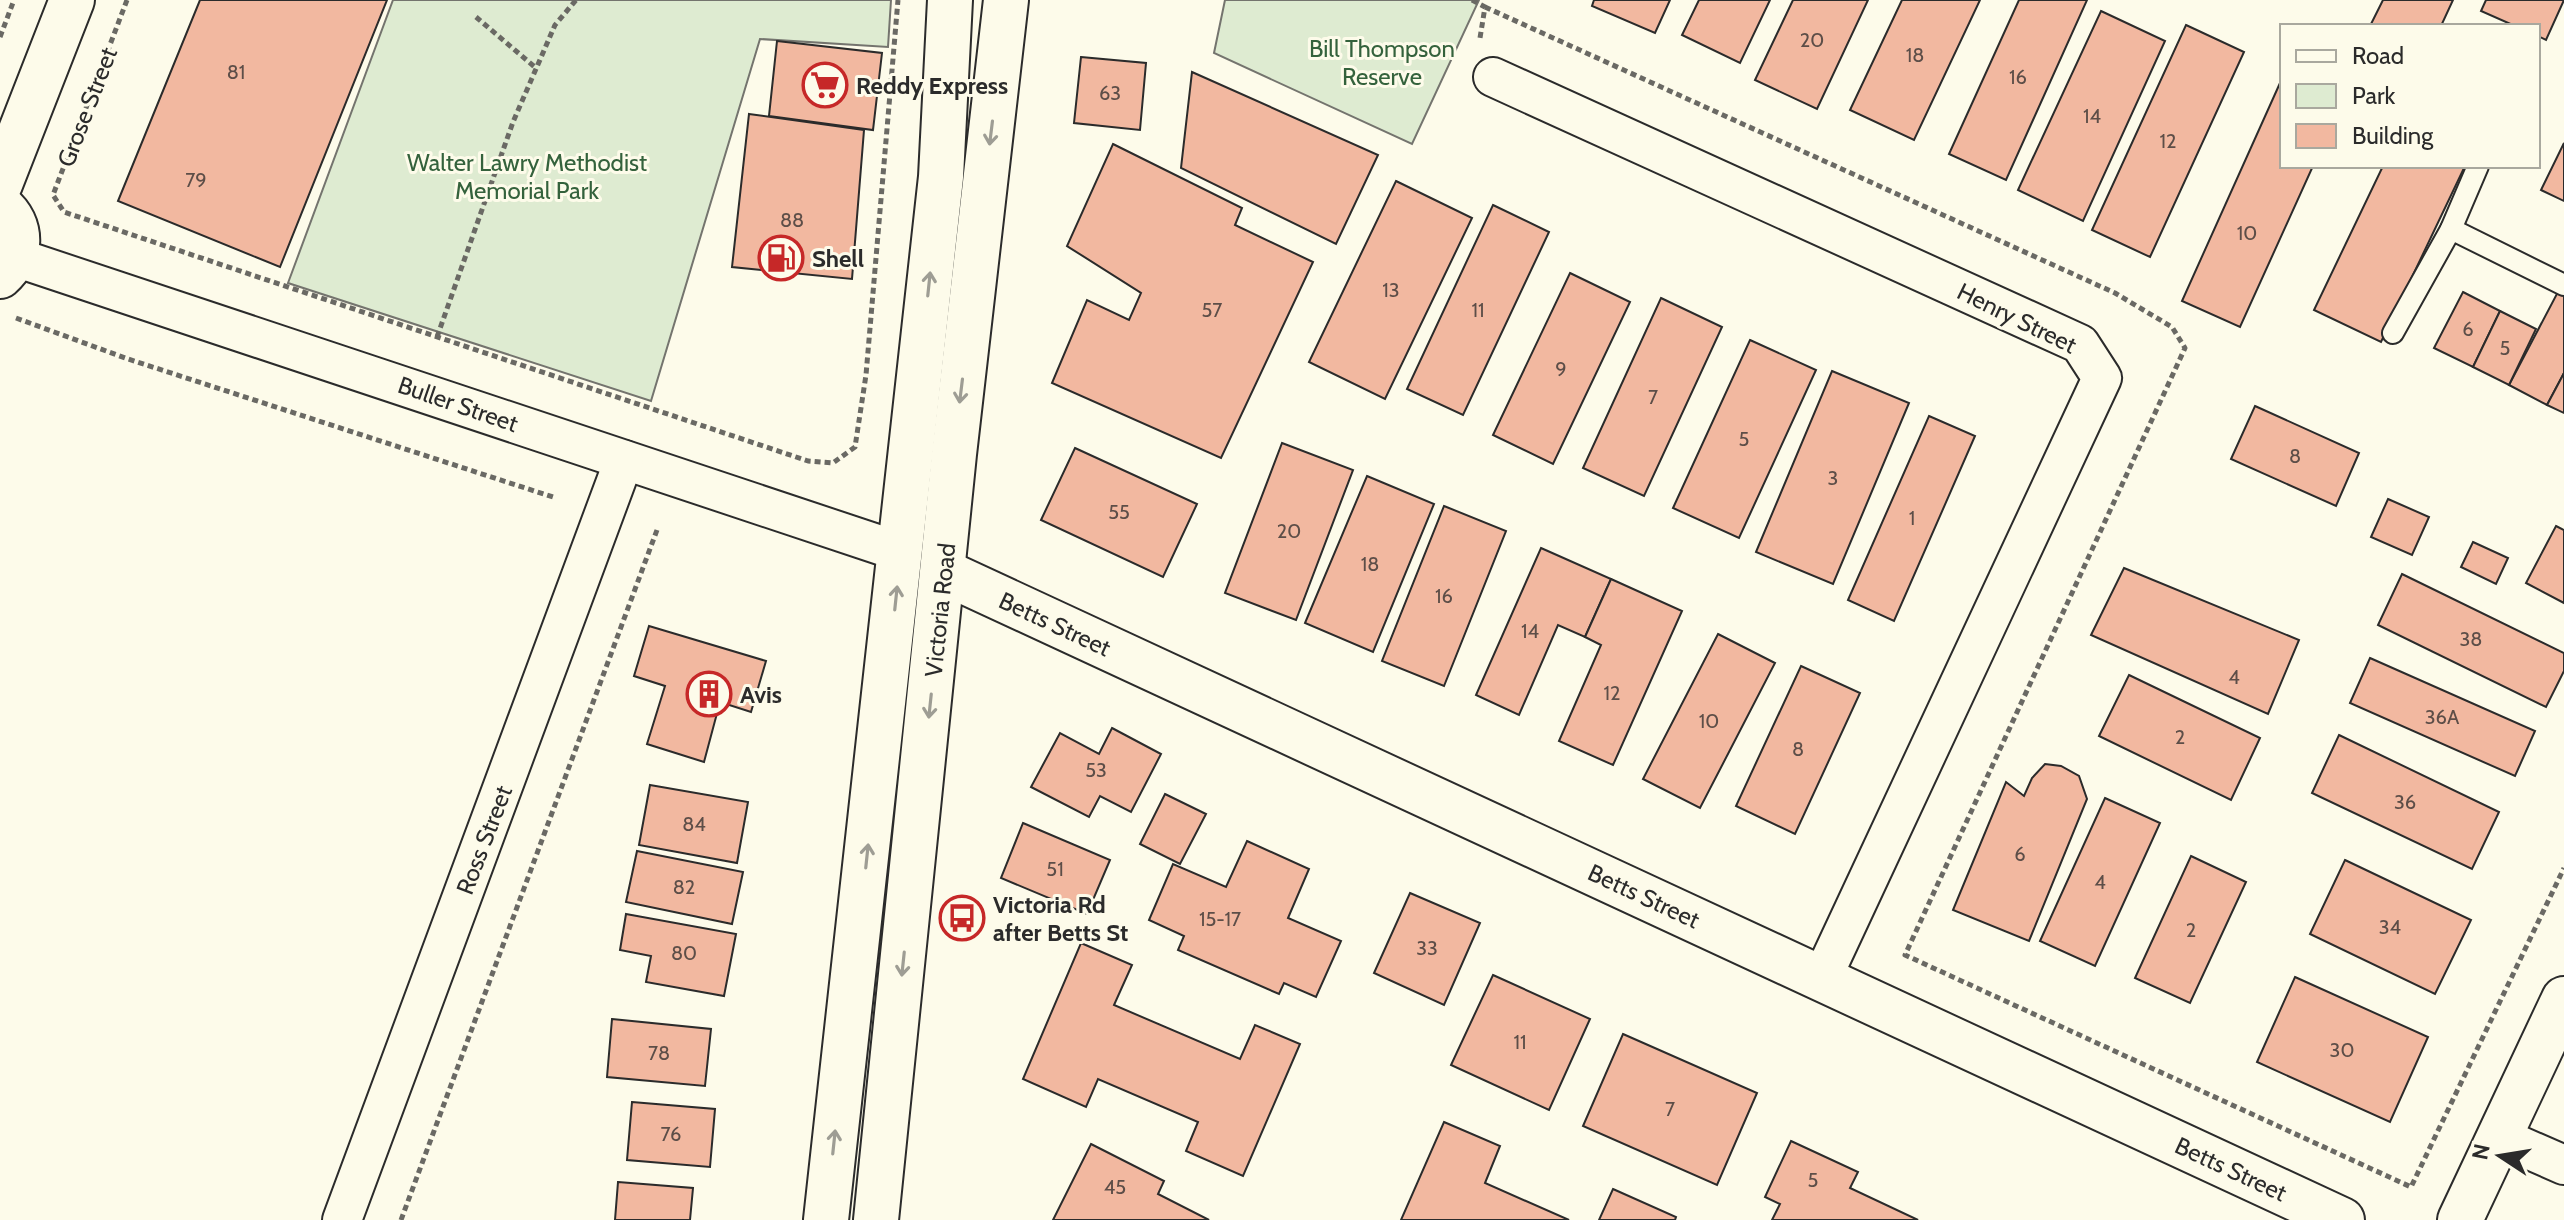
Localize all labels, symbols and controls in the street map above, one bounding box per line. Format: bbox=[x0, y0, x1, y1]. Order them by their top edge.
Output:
legend bbox=[2280, 24, 2540, 168]
house number: 20 bbox=[1800, 28, 1824, 52]
park label: Bill Thompson Reserve bbox=[1309, 34, 1455, 91]
text: Road bbox=[2352, 41, 2404, 70]
street label: Grose Street bbox=[51, 43, 123, 171]
house number: 18 bbox=[1906, 43, 1924, 67]
house number: 81 bbox=[227, 60, 245, 84]
supermarket icon: Reddy Express bbox=[801, 61, 849, 109]
house number: 16 bbox=[2009, 65, 2027, 89]
place label: Reddy Express bbox=[856, 71, 1008, 100]
house number: 63 bbox=[1099, 81, 1121, 105]
text: Park bbox=[2352, 81, 2395, 110]
house number: 14 bbox=[2083, 104, 2101, 128]
one-way arrow bbox=[983, 119, 998, 146]
text: Building bbox=[2352, 121, 2434, 150]
house number: 12 bbox=[2160, 129, 2177, 153]
park label: Walter Lawry Methodist Memorial Park bbox=[407, 148, 647, 205]
house number: 79 bbox=[185, 168, 207, 192]
house number: 88 bbox=[780, 208, 804, 232]
house number: 10 bbox=[2237, 221, 2257, 245]
fuel station icon: Shell bbox=[757, 234, 805, 282]
place label: Shell bbox=[812, 244, 864, 273]
one-way arrow bbox=[922, 271, 937, 298]
street label: Henry Street bbox=[1953, 277, 2081, 359]
house number: 13 bbox=[1382, 278, 1400, 302]
house number: 57 bbox=[1202, 298, 1222, 322]
house number: 11 bbox=[1471, 298, 1485, 322]
house number: 6 bbox=[2462, 317, 2474, 341]
house number: 5 bbox=[2500, 336, 2510, 360]
house number: 9 bbox=[1555, 357, 1567, 381]
street label: Buller Street bbox=[394, 370, 522, 438]
one-way arrow bbox=[954, 378, 969, 404]
house number: 7 bbox=[1648, 385, 1658, 409]
house number: 5 bbox=[1739, 427, 1749, 451]
house number: 8 bbox=[2289, 444, 2301, 468]
house number: 3 bbox=[1828, 466, 1838, 490]
house number: 55 bbox=[1108, 500, 1130, 524]
house number: 1 bbox=[1909, 506, 1915, 530]
house number: 20 bbox=[1277, 519, 1301, 543]
street label: Victoria Road bbox=[919, 542, 961, 678]
house number: 18 bbox=[1361, 552, 1379, 576]
house number: 16 bbox=[1435, 584, 1453, 608]
one-way arrow bbox=[889, 585, 904, 612]
street label: Betts Street bbox=[995, 586, 1115, 662]
house number: 14 bbox=[1521, 619, 1539, 643]
house number: 38 bbox=[2460, 627, 2482, 651]
house number: 4 bbox=[2228, 665, 2240, 689]
building icon: Avis bbox=[685, 670, 733, 718]
place label: Avis bbox=[740, 680, 782, 709]
house number: 12 bbox=[1604, 681, 1621, 705]
one-way arrow bbox=[923, 692, 938, 719]
house number: 36A bbox=[2425, 705, 2460, 729]
house number: 10 bbox=[1699, 709, 1719, 733]
house number: 2 bbox=[2175, 725, 2185, 749]
house number: 8 bbox=[1792, 737, 1804, 761]
house number: 53 bbox=[1085, 758, 1107, 782]
street label: Ross Street bbox=[450, 782, 518, 898]
house number: 36 bbox=[2394, 790, 2416, 814]
house number: 84 bbox=[682, 812, 706, 836]
house number: 6 bbox=[2014, 842, 2026, 866]
one-way arrow bbox=[859, 843, 874, 870]
house number: 51 bbox=[1046, 857, 1064, 881]
street label: Betts Street bbox=[1584, 858, 1704, 934]
house number: 4 bbox=[2094, 870, 2106, 894]
house number: 82 bbox=[673, 875, 695, 899]
place label: Victoria Rd after Betts St bbox=[993, 890, 1128, 947]
bus stop icon: Victoria Rd after Betts St bbox=[938, 894, 986, 942]
house number: 15-17 bbox=[1199, 907, 1241, 931]
house number: 34 bbox=[2379, 915, 2402, 939]
house number: 2 bbox=[2186, 918, 2196, 942]
house number: 33 bbox=[1416, 936, 1438, 960]
house number: 80 bbox=[671, 941, 697, 965]
one-way arrow bbox=[895, 951, 910, 977]
house number: 11 bbox=[1513, 1030, 1527, 1054]
house number: 30 bbox=[2330, 1038, 2354, 1062]
house number: 78 bbox=[648, 1041, 670, 1065]
house number: 7 bbox=[1665, 1097, 1675, 1121]
north arrow bbox=[2460, 1116, 2540, 1196]
house number: 76 bbox=[661, 1122, 681, 1146]
one-way arrow bbox=[827, 1130, 842, 1156]
street label: Betts Street bbox=[2171, 1131, 2291, 1207]
text: N bbox=[2466, 1142, 2496, 1162]
house number: 5 bbox=[1808, 1168, 1818, 1192]
house number: 45 bbox=[1104, 1175, 1126, 1199]

